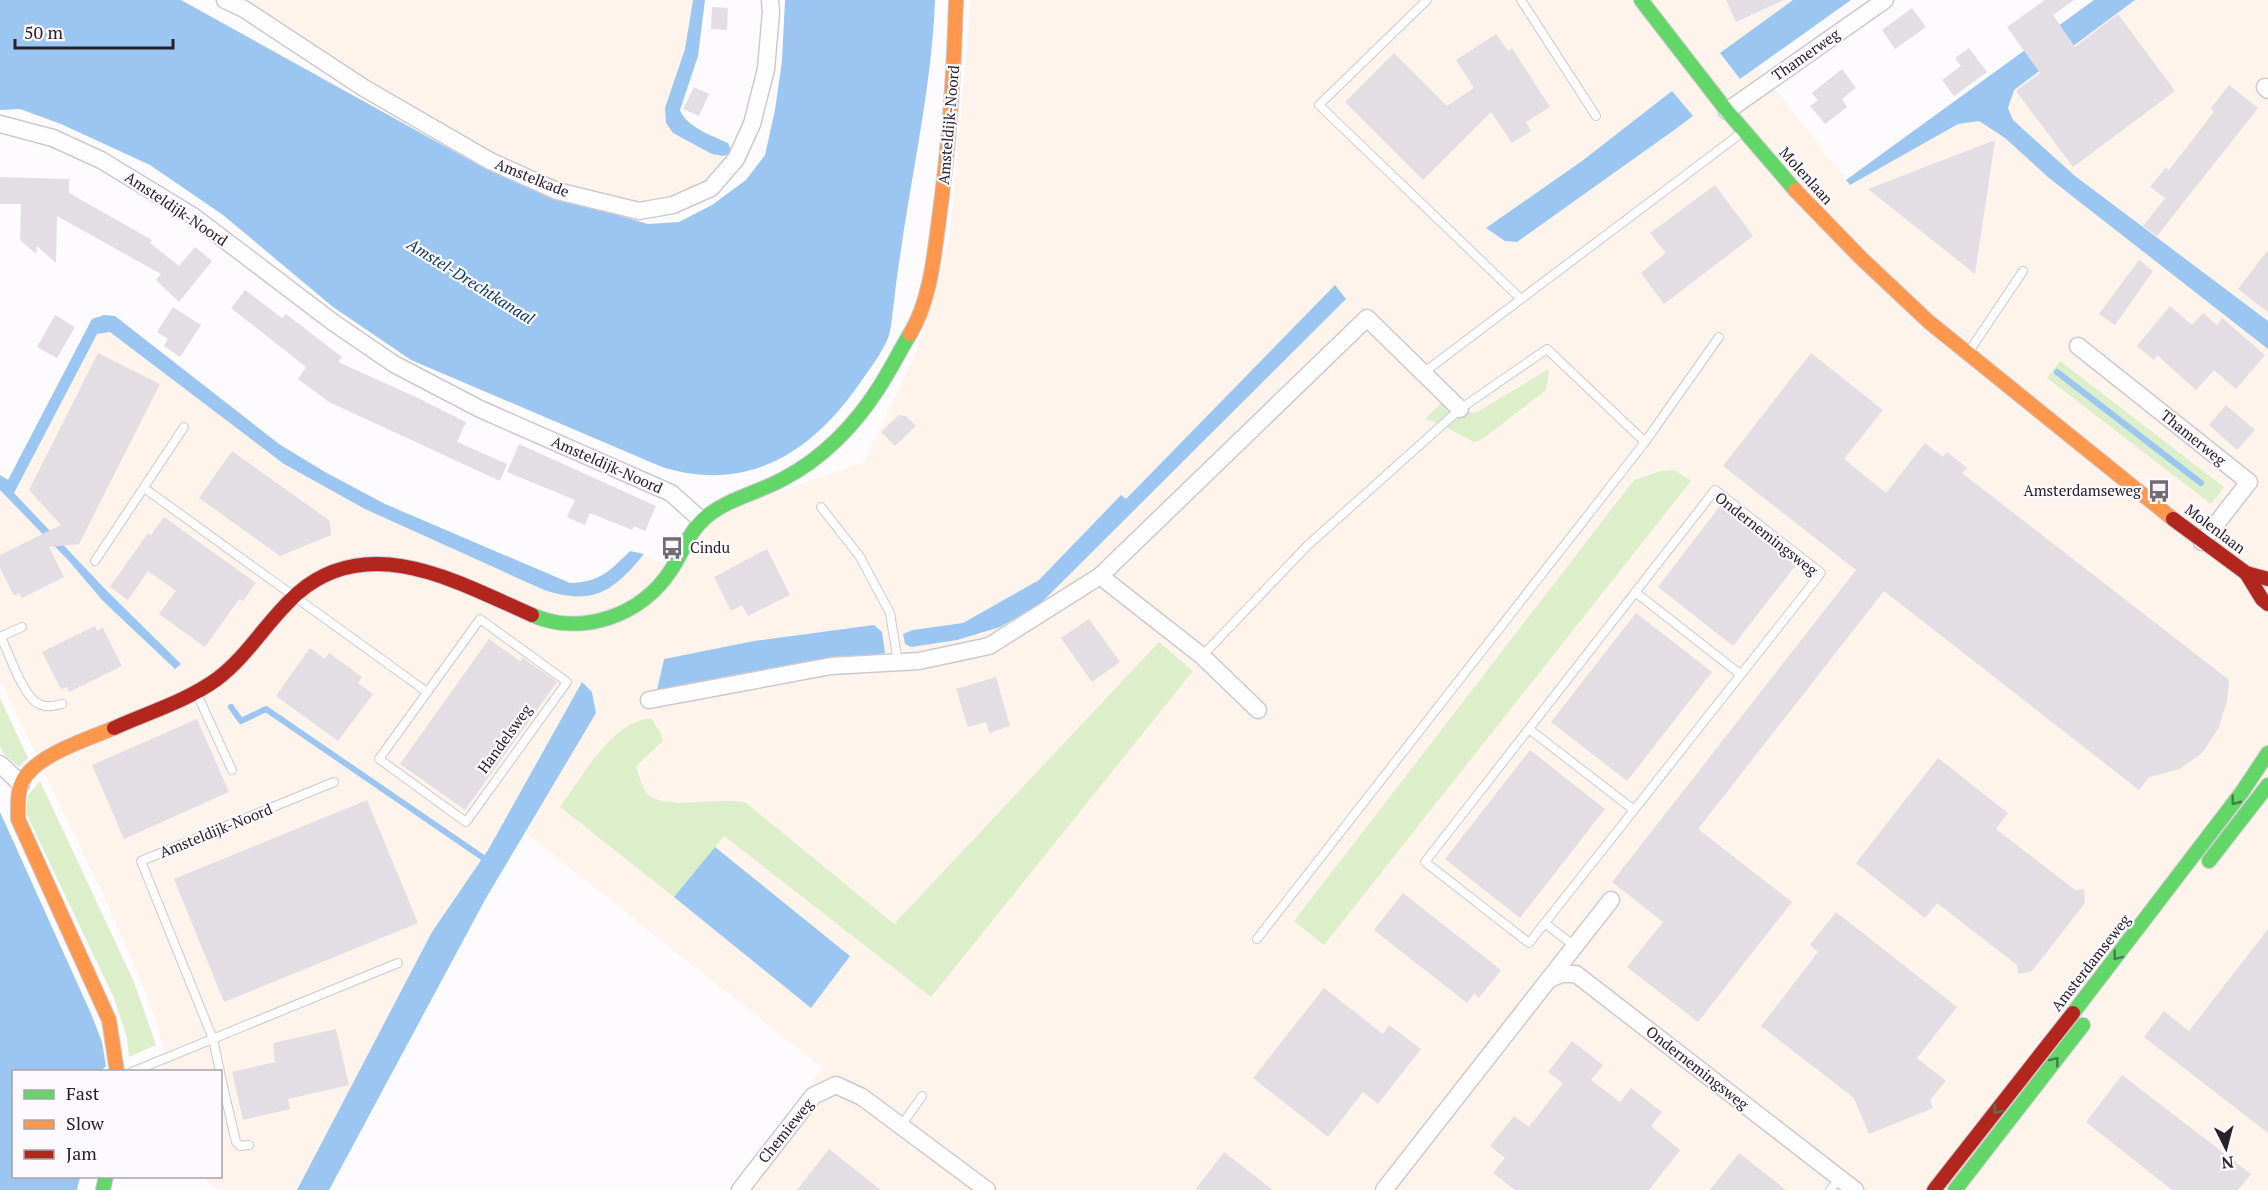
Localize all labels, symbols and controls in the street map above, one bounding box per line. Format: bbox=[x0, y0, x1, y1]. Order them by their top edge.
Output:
scale bar bbox=[15, 12, 172, 50]
text: 50 m bbox=[24, 20, 64, 44]
street label: Thamerweg bbox=[1768, 23, 1844, 85]
street label: Amsteldijk-Noord bbox=[933, 64, 963, 185]
street label: Molenlaan bbox=[1776, 142, 1838, 208]
street label: Amstelkade bbox=[492, 153, 573, 201]
street label: Amsteldijk-Noord bbox=[121, 166, 232, 250]
water label: Amstel-Drechtkanaal bbox=[402, 232, 539, 329]
street label: Thamerweg bbox=[2157, 405, 2231, 470]
street label: Amsteldijk-Noord bbox=[549, 431, 666, 498]
bus stop icon: Amsterdamseweg bbox=[2146, 478, 2172, 504]
place label: Amsterdamseweg bbox=[2023, 480, 2142, 500]
street label: Ondernemingsweg bbox=[1711, 487, 1823, 580]
street label: Molenlaan bbox=[2181, 499, 2250, 558]
bus stop icon: Cindu bbox=[659, 535, 685, 561]
place label: Cindu bbox=[690, 537, 730, 557]
street label: Handelsweg bbox=[472, 699, 537, 777]
one-way arrow bbox=[2232, 794, 2243, 805]
street label: Amsteldijk-Noord bbox=[156, 798, 275, 862]
street label: Amsterdamseweg bbox=[2046, 909, 2135, 1015]
one-way arrow bbox=[2114, 950, 2125, 961]
street label: Ondernemingsweg bbox=[1642, 1021, 1754, 1114]
one-way arrow bbox=[2048, 1057, 2059, 1068]
legend bbox=[12, 1070, 222, 1178]
text: Fast bbox=[66, 1081, 100, 1105]
street label: Chemieweg bbox=[753, 1093, 818, 1167]
one-way arrow bbox=[1993, 1103, 2004, 1114]
text: Slow bbox=[66, 1111, 105, 1135]
north arrow bbox=[2196, 1118, 2256, 1178]
text: Jam bbox=[66, 1141, 97, 1165]
text: N bbox=[2220, 1151, 2235, 1174]

